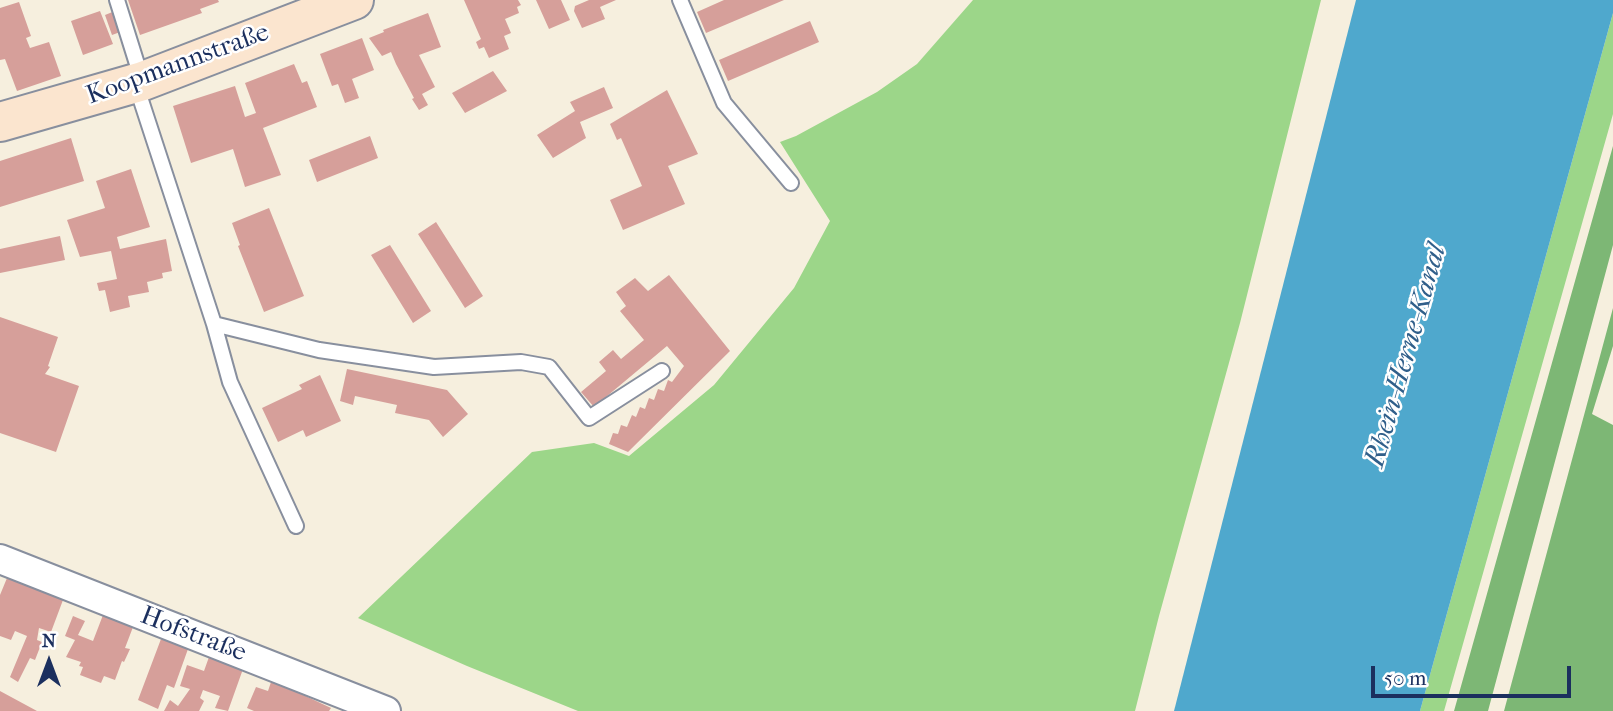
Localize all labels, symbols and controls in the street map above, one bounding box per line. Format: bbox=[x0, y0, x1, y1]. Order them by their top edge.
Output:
street label: Koopmannstraße bbox=[83, 18, 273, 112]
water label: Rhein-Herne-Kanal bbox=[1359, 241, 1455, 471]
street label: Hofstraße bbox=[136, 601, 250, 669]
north arrow bbox=[14, 627, 84, 697]
text: N bbox=[42, 630, 56, 652]
scale bar bbox=[1375, 652, 1574, 696]
text: 50 m bbox=[1384, 666, 1427, 690]

